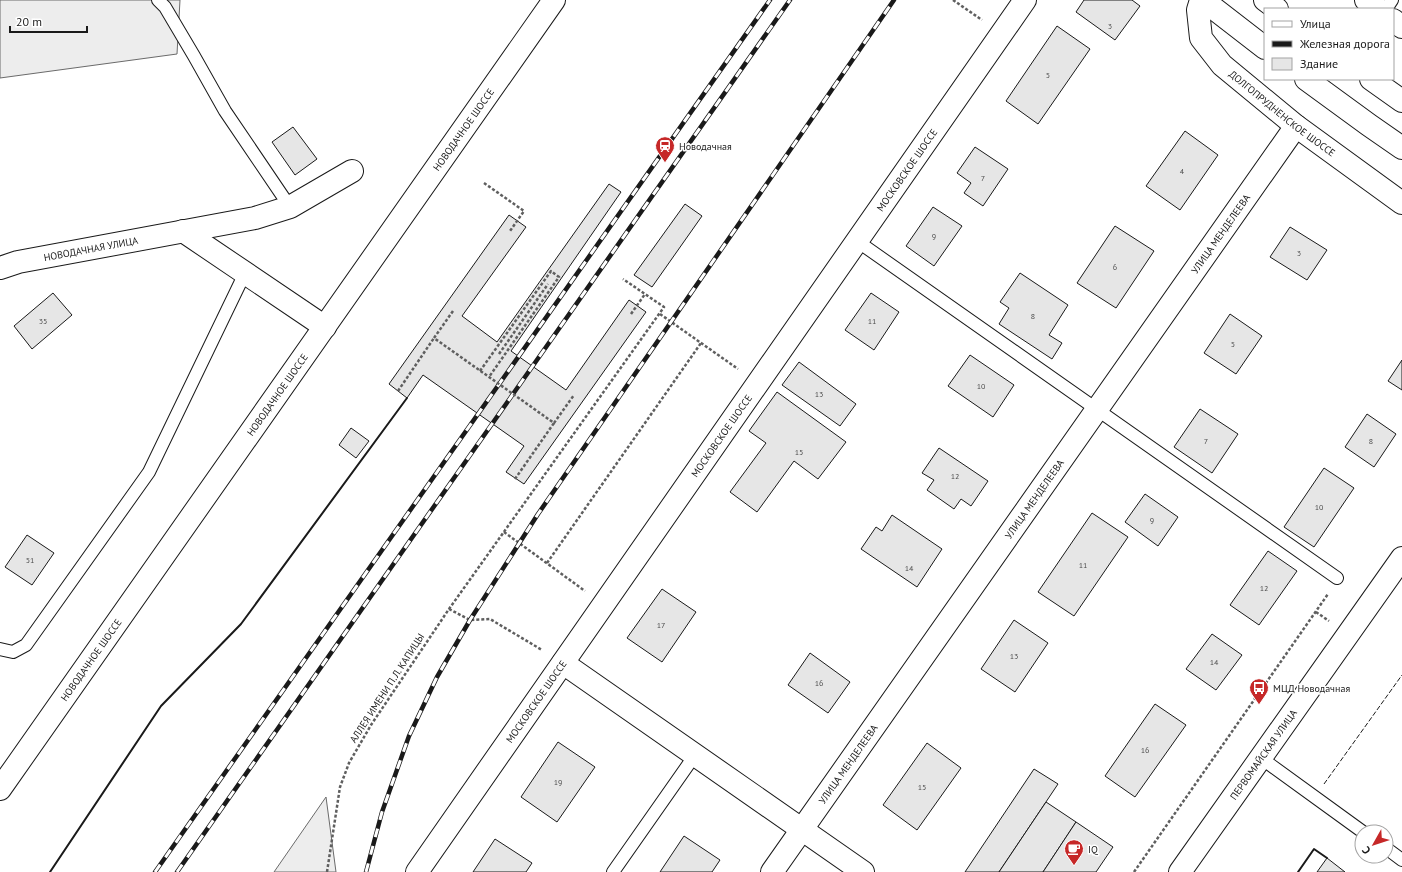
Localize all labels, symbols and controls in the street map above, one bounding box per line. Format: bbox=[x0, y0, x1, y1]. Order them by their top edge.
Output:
scale bar bbox=[10, 8, 87, 34]
legend bbox=[1264, 8, 1394, 80]
text: 20 m bbox=[16, 14, 42, 29]
text: Улица bbox=[1300, 16, 1331, 31]
house number: 3 bbox=[1108, 21, 1112, 31]
text: Железная дорога bbox=[1299, 36, 1390, 51]
text: Здание bbox=[1300, 56, 1338, 71]
street label: ДОЛГОПРУДНЕНСКОЕ ШОССЕ bbox=[1227, 67, 1338, 159]
house number: 5 bbox=[1046, 70, 1050, 80]
street label: НОВОДАЧНОЕ ШОССЕ bbox=[430, 86, 497, 173]
street label: МОСКОВСКОЕ ШОССЕ bbox=[873, 126, 940, 214]
station icon: Новодачная bbox=[654, 135, 676, 163]
place label: Новодачная bbox=[679, 140, 732, 153]
house number: 4 bbox=[1180, 166, 1185, 176]
house number: 7 bbox=[981, 173, 985, 183]
street label: УЛИЦА МЕНДЕЛЕЕВА bbox=[1188, 191, 1253, 276]
house number: 9 bbox=[932, 231, 936, 241]
street label: НОВОДАЧНАЯ УЛИЦА bbox=[43, 233, 139, 264]
house number: 3 bbox=[1297, 248, 1301, 258]
house number: 6 bbox=[1113, 262, 1117, 272]
house number: 8 bbox=[1031, 311, 1035, 321]
house number: 35 bbox=[39, 316, 47, 326]
house number: 11 bbox=[868, 316, 876, 326]
house number: 5 bbox=[1231, 339, 1235, 349]
street label: НОВОДАЧНОЕ ШОССЕ bbox=[244, 351, 310, 438]
house number: 10 bbox=[977, 381, 986, 391]
house number: 13 bbox=[815, 389, 823, 399]
street label: МОСКОВСКОЕ ШОССЕ bbox=[688, 392, 755, 479]
house number: 7 bbox=[1204, 436, 1208, 446]
house number: 8 bbox=[1369, 436, 1373, 446]
house number: 15 bbox=[795, 447, 803, 457]
street label: УЛИЦА МЕНДЕЛЕЕВА bbox=[1002, 456, 1067, 541]
house number: 12 bbox=[951, 471, 959, 481]
house number: 10 bbox=[1315, 502, 1324, 512]
house number: 9 bbox=[1150, 515, 1154, 525]
house number: 51 bbox=[26, 555, 34, 565]
house number: 11 bbox=[1079, 560, 1087, 570]
house number: 14 bbox=[905, 563, 914, 573]
house number: 12 bbox=[1260, 583, 1268, 593]
street label: НОВОДАЧНОЕ ШОССЕ bbox=[57, 616, 124, 703]
house number: 17 bbox=[657, 620, 665, 630]
street label: АЛЛЕЯ ИМЕНИ П.Л. КАПИЦЫ bbox=[347, 631, 427, 745]
house number: 13 bbox=[1010, 651, 1018, 661]
house number: 14 bbox=[1210, 657, 1219, 667]
street label: МОСКОВСКОЕ ШОССЕ bbox=[503, 658, 569, 745]
bus stop icon: МЦД Новодачная bbox=[1248, 677, 1270, 705]
house number: 16 bbox=[815, 678, 823, 688]
place label: МЦД Новодачная bbox=[1273, 682, 1350, 695]
street label: ПЕРВОМАЙСКАЯ УЛИЦА bbox=[1227, 707, 1300, 802]
street label: УЛИЦА МЕНДЕЛЕЕВА bbox=[816, 722, 880, 806]
house number: 16 bbox=[1141, 745, 1149, 755]
house number: 19 bbox=[554, 777, 562, 787]
house number: 15 bbox=[918, 782, 926, 792]
north arrow bbox=[1354, 824, 1394, 864]
cafe icon: IQ bbox=[1063, 838, 1085, 866]
place label: IQ bbox=[1088, 843, 1099, 856]
text: С bbox=[1359, 843, 1374, 857]

